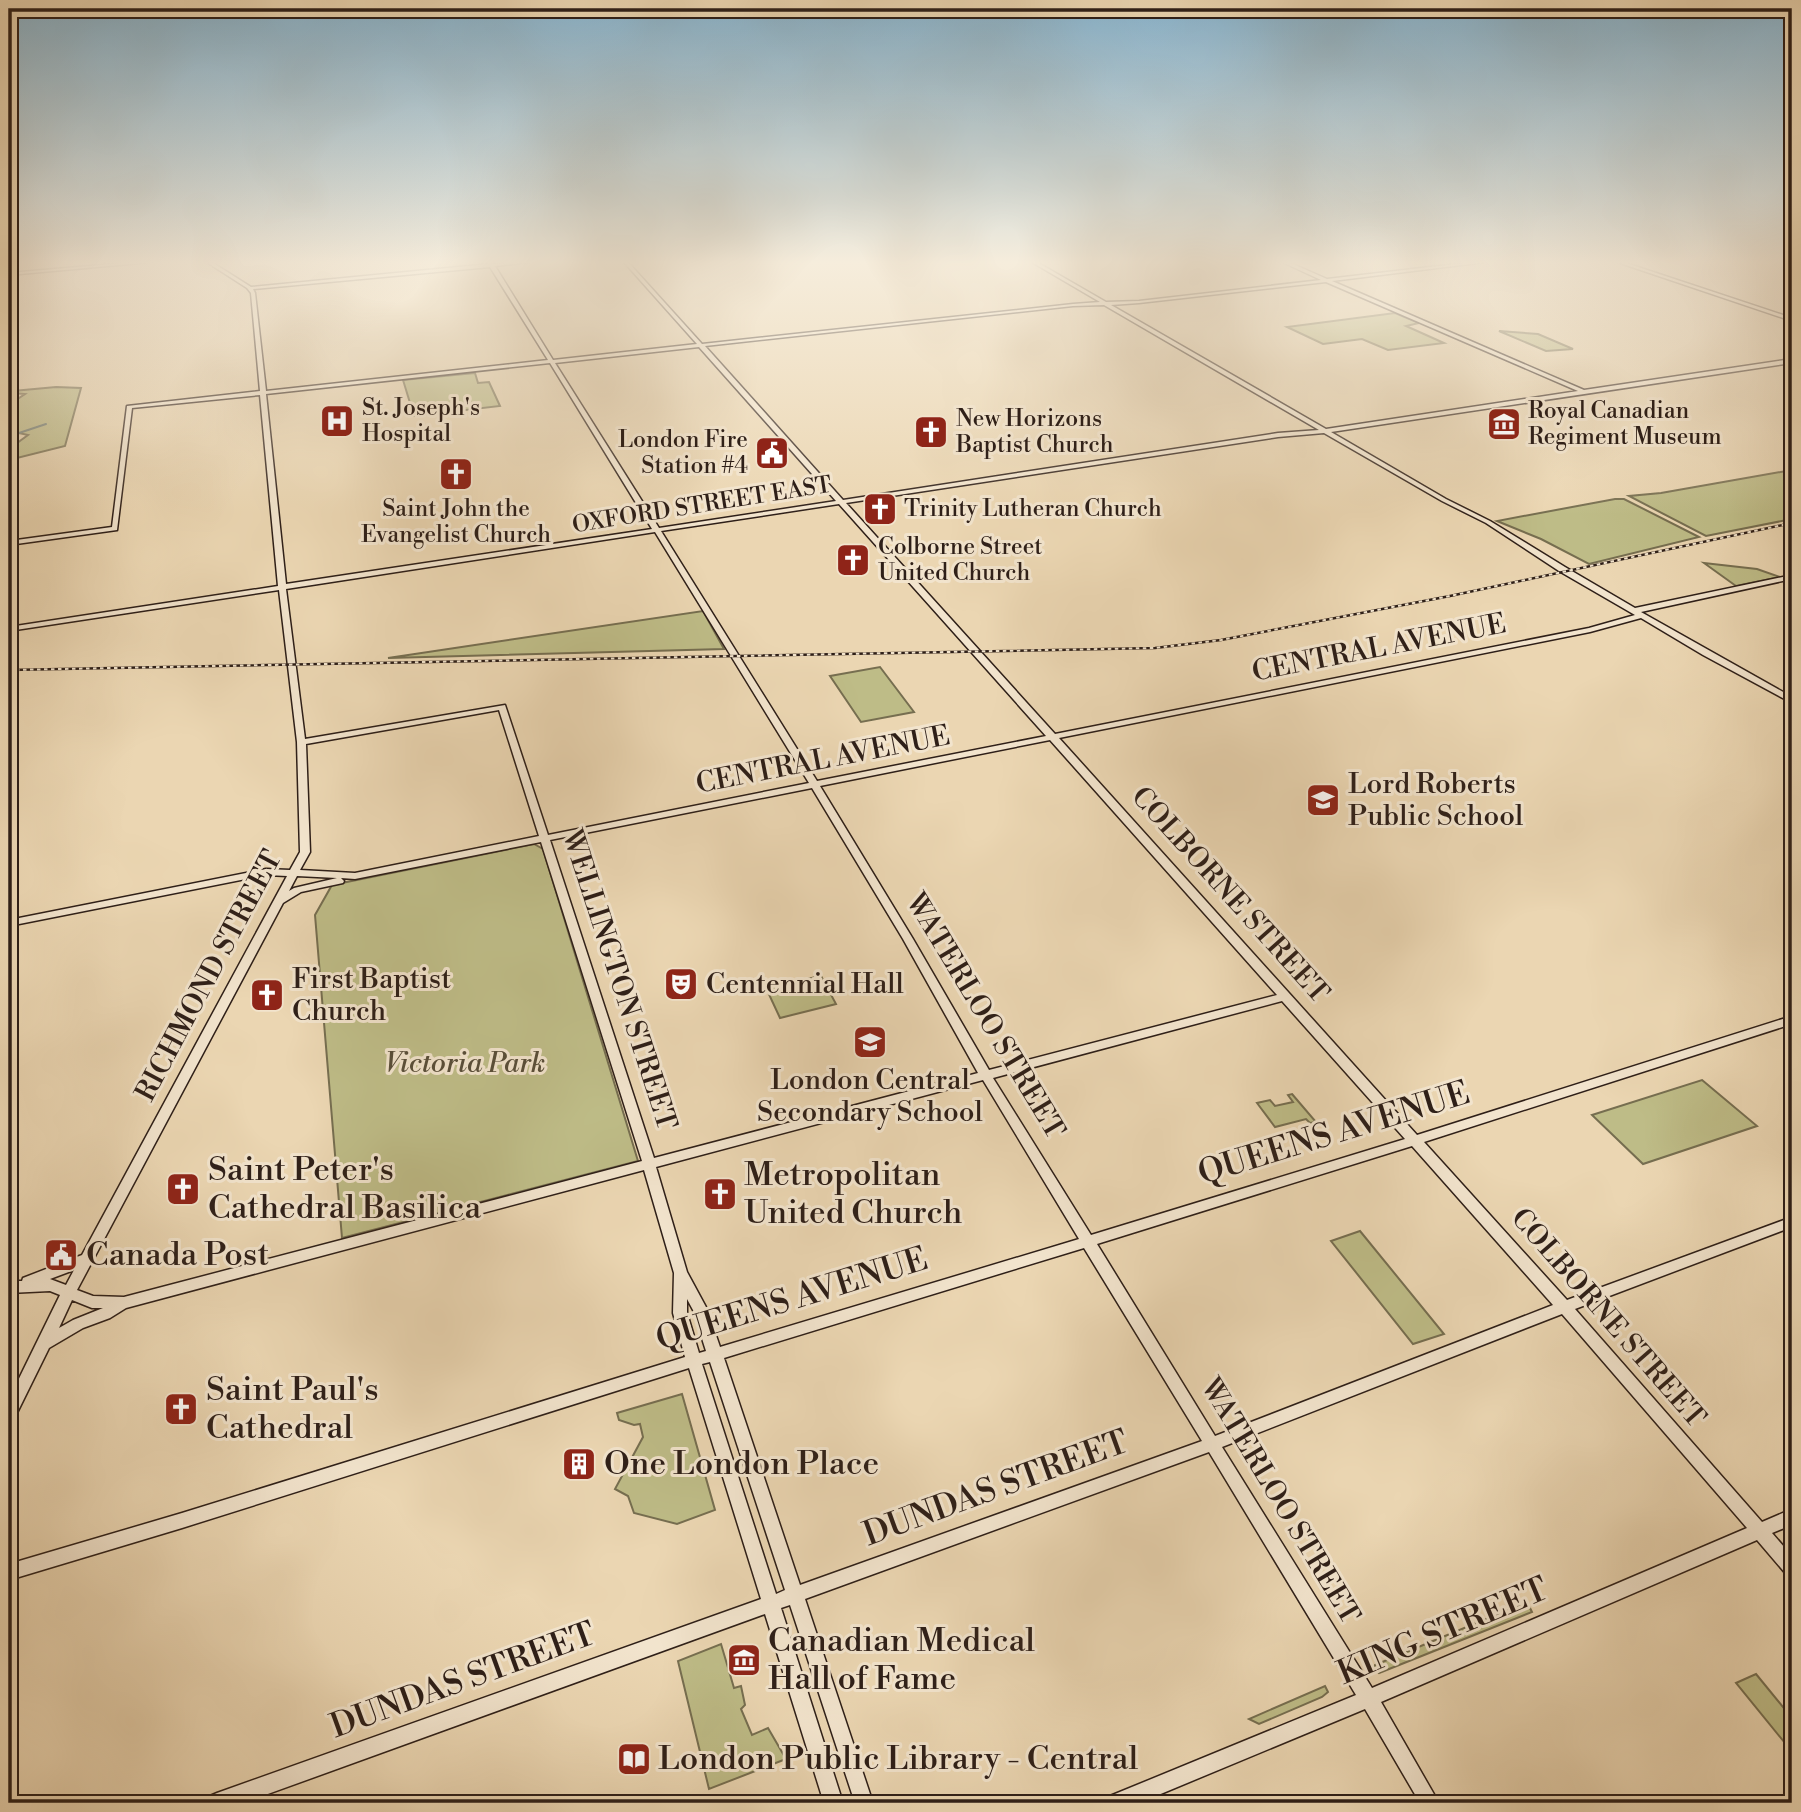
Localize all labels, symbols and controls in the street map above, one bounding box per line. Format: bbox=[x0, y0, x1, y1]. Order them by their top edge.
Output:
place label: St. Joseph's Hospital bbox=[362, 394, 480, 448]
place label: Royal Canadian Regiment Museum bbox=[1528, 397, 1722, 451]
hospital icon: St. Joseph's Hospital bbox=[318, 402, 356, 440]
place label: New Horizons Baptist Church bbox=[955, 405, 1114, 459]
museum icon: Royal Canadian Regiment Museum bbox=[1485, 405, 1523, 443]
church icon: New Horizons Baptist Church bbox=[912, 413, 950, 451]
place label: London Fire Station #4 bbox=[618, 426, 748, 480]
public building icon: London Fire Station #4 bbox=[753, 434, 791, 472]
church icon: Saint John the Evangelist Church bbox=[437, 455, 475, 493]
street label: OXFORD STREET EAST bbox=[570, 471, 834, 539]
church icon: Trinity Lutheran Church bbox=[861, 490, 899, 528]
place label: Saint John the Evangelist Church bbox=[361, 495, 551, 549]
place label: Trinity Lutheran Church bbox=[904, 495, 1162, 523]
place label: Colborne Street United Church bbox=[878, 533, 1042, 587]
church icon: Colborne Street United Church bbox=[834, 541, 872, 579]
street label: CENTRAL AVENUE bbox=[1249, 606, 1509, 690]
street label: CENTRAL AVENUE bbox=[693, 718, 953, 802]
place label: Lord Roberts Public School bbox=[1348, 767, 1523, 834]
street label: COLBORNE STREET bbox=[1124, 780, 1336, 1010]
school or university icon: Lord Roberts Public School bbox=[1304, 781, 1342, 819]
street label: WELLINGTON STREET bbox=[554, 825, 684, 1134]
street label: RICHMOND STREET bbox=[128, 844, 290, 1108]
street label: WATERLOO STREET bbox=[897, 886, 1072, 1145]
place label: First Baptist Church bbox=[292, 962, 451, 1029]
theatre icon: Centennial Hall bbox=[662, 965, 700, 1003]
place label: Centennial Hall bbox=[706, 967, 904, 1002]
church icon: First Baptist Church bbox=[248, 976, 286, 1014]
school or university icon: London Central Secondary School bbox=[851, 1023, 889, 1061]
park label: Victoria Park bbox=[385, 1046, 545, 1081]
place label: London Central Secondary School bbox=[757, 1063, 983, 1130]
street label: QUEENS AVENUE bbox=[1193, 1073, 1475, 1195]
place label: Saint Peter's Cathedral Basilica bbox=[208, 1150, 481, 1229]
place label: Metropolitan United Church bbox=[744, 1155, 962, 1234]
church icon: Saint Peter's Cathedral Basilica bbox=[164, 1170, 202, 1208]
church icon: Metropolitan United Church bbox=[701, 1175, 739, 1213]
street label: COLBORNE STREET bbox=[1503, 1201, 1713, 1435]
place label: Canada Post bbox=[86, 1235, 270, 1276]
public building icon: Canada Post bbox=[42, 1236, 80, 1274]
street label: QUEENS AVENUE bbox=[651, 1239, 933, 1361]
place label: Saint Paul's Cathedral bbox=[206, 1370, 379, 1449]
street label: WATERLOO STREET bbox=[1192, 1371, 1367, 1630]
church icon: Saint Paul's Cathedral bbox=[162, 1390, 200, 1428]
street label: DUNDAS STREET bbox=[858, 1422, 1134, 1556]
place label: One London Place bbox=[604, 1444, 879, 1485]
building icon: One London Place bbox=[560, 1445, 598, 1483]
street label: KING STREET bbox=[1332, 1569, 1554, 1695]
street label: DUNDAS STREET bbox=[325, 1614, 601, 1748]
place label: Canadian Medical Hall of Fame bbox=[768, 1621, 1035, 1700]
museum icon: Canadian Medical Hall of Fame bbox=[725, 1641, 763, 1679]
place label: London Public Library - Central bbox=[658, 1739, 1138, 1780]
library icon: London Public Library - Central bbox=[615, 1740, 653, 1778]

